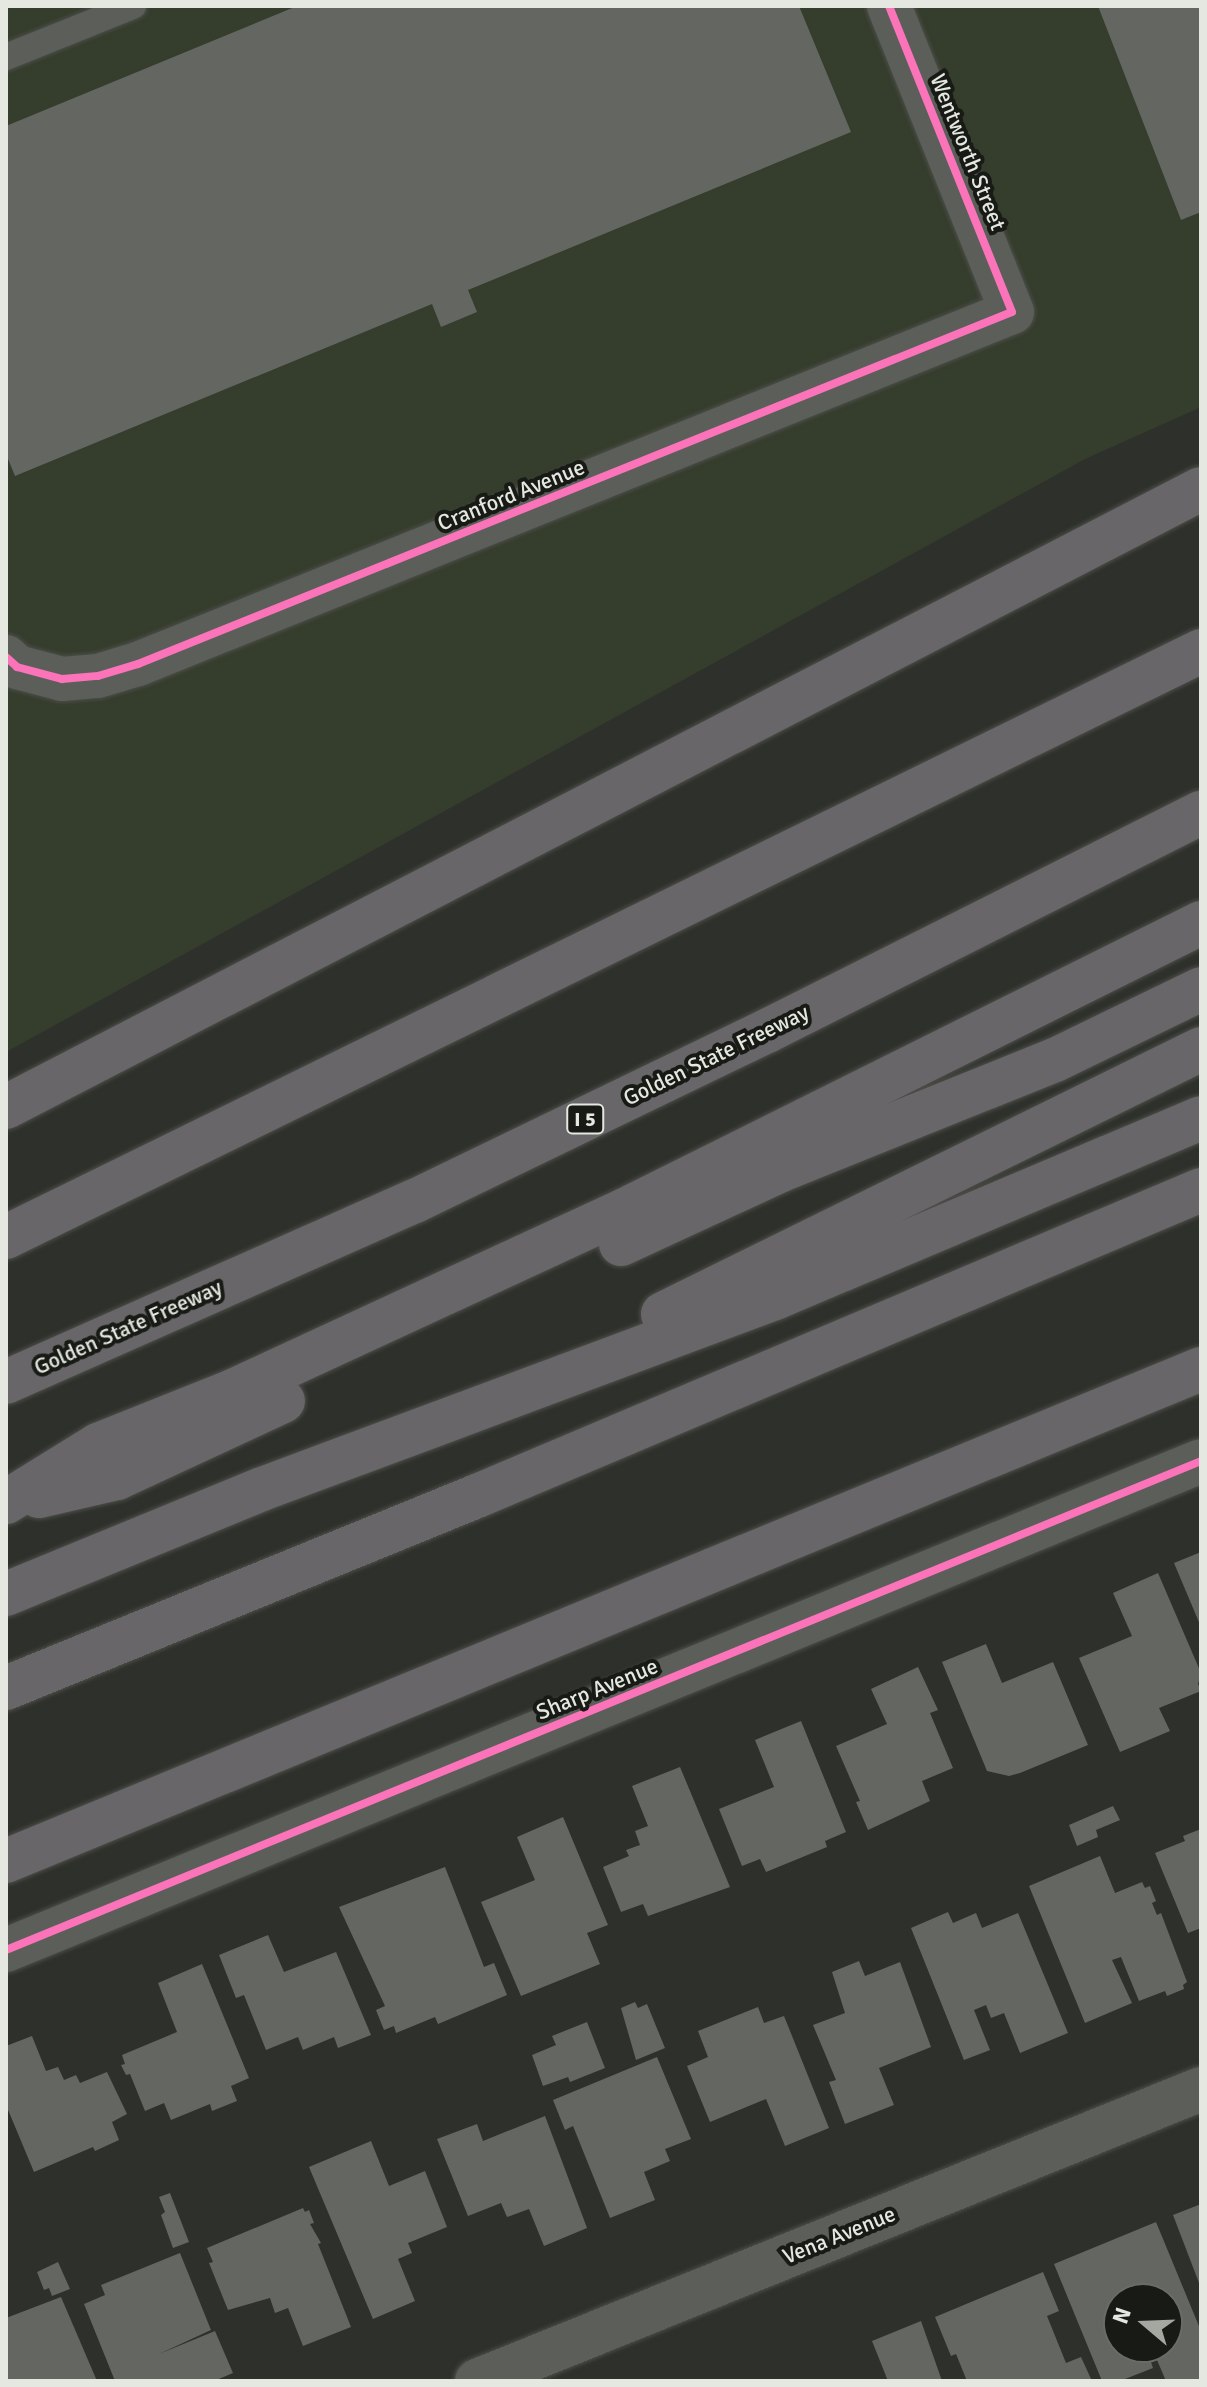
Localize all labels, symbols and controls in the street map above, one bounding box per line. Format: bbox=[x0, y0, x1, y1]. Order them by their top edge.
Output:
street label: Wentworth Street bbox=[925, 70, 1011, 234]
street label: Cranford Avenue bbox=[434, 453, 588, 537]
street label: Golden State Freeway bbox=[619, 999, 813, 1111]
road number: I 5 bbox=[565, 1103, 605, 1135]
street label: Golden State Freeway bbox=[30, 1274, 226, 1380]
street label: Sharp Avenue bbox=[532, 1653, 662, 1725]
street label: Vena Avenue bbox=[779, 2200, 899, 2270]
north arrow bbox=[1103, 2283, 1183, 2363]
text: N bbox=[1106, 2304, 1137, 2327]

